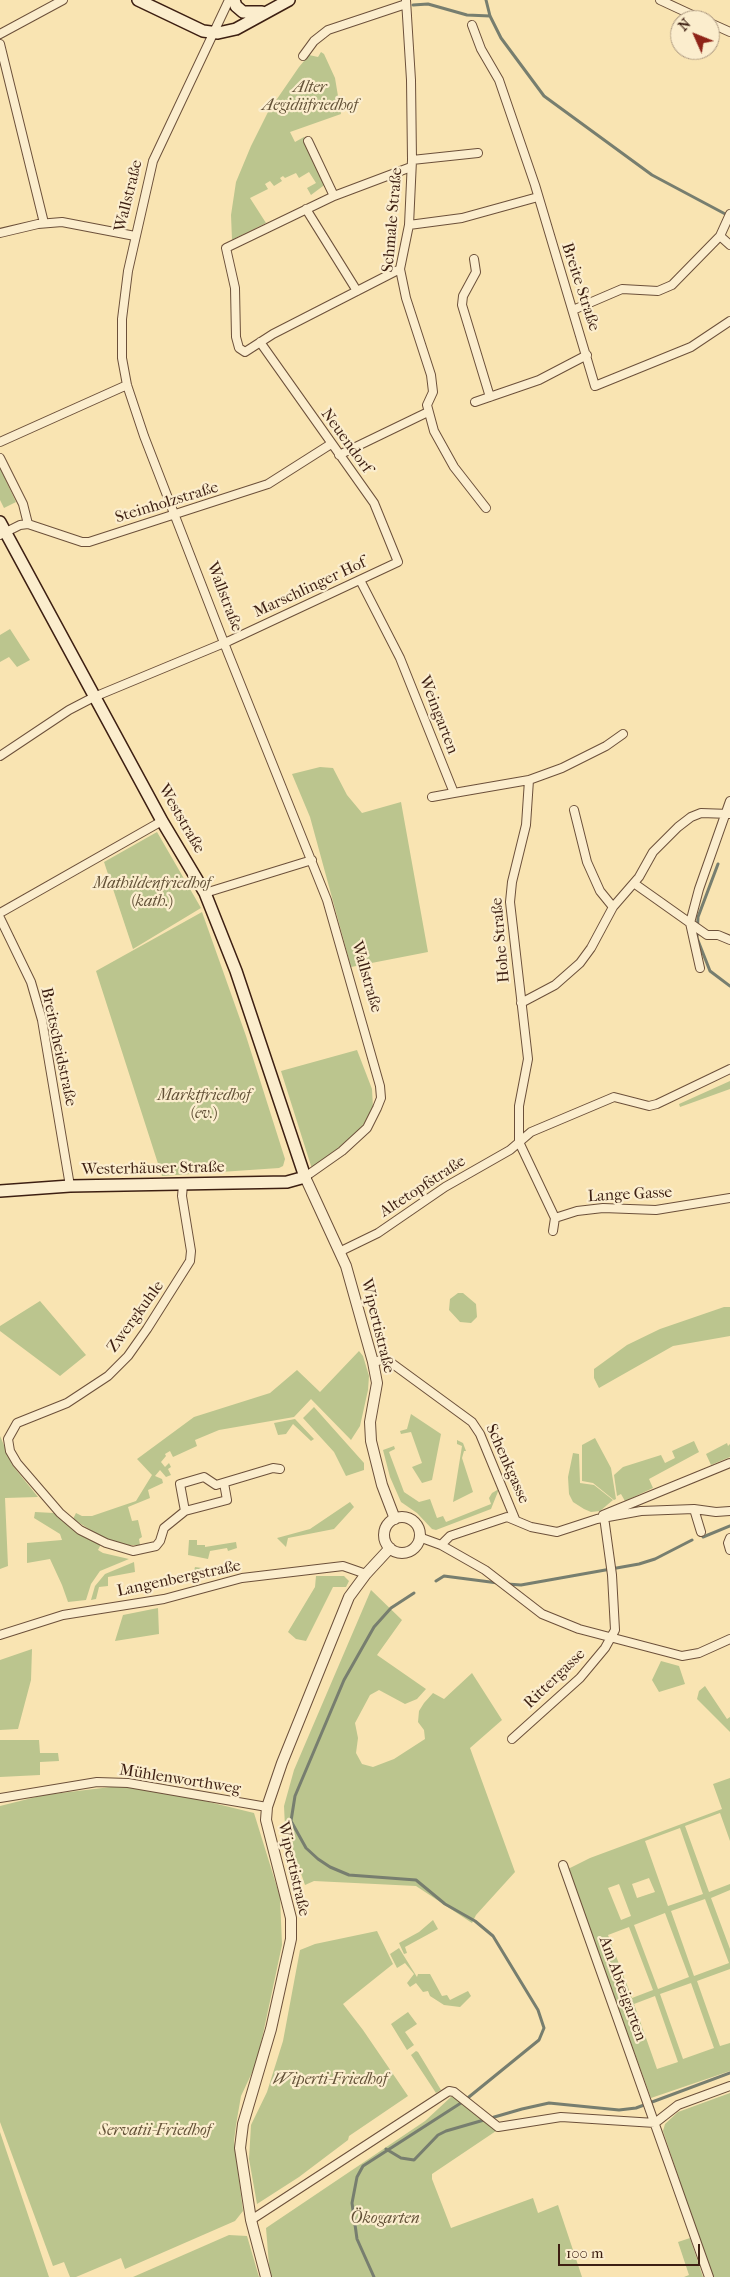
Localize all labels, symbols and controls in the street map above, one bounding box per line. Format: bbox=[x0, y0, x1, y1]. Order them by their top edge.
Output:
north arrow bbox=[670, 10, 720, 60]
text: N bbox=[675, 15, 694, 35]
park label: Alter Aegidiifriedhof bbox=[262, 78, 358, 116]
street label: Wallstraße bbox=[111, 158, 147, 234]
street label: Schmale Straße bbox=[379, 167, 407, 273]
street label: Breite Straße bbox=[557, 240, 603, 334]
street label: Neuendorf bbox=[316, 405, 376, 477]
street label: Steinholzstraße bbox=[113, 478, 221, 528]
street label: Marschlinger Hof bbox=[251, 554, 369, 622]
street label: Wallstraße bbox=[202, 559, 246, 635]
street label: Weingarten bbox=[414, 673, 462, 757]
street label: Weststraße bbox=[154, 781, 208, 857]
park label: Mathildenfriedhof (kath.) bbox=[93, 874, 211, 912]
street label: Hohe Straße bbox=[488, 897, 514, 983]
street label: Wallstraße bbox=[347, 939, 385, 1015]
street label: Breitscheidstraße bbox=[36, 986, 80, 1108]
park label: Marktfriedhof (ev.) bbox=[157, 1086, 251, 1124]
street label: Altetopfstraße bbox=[376, 1152, 470, 1222]
street label: Westerhäuser Straße bbox=[81, 1158, 225, 1180]
street label: Lange Gasse bbox=[587, 1183, 673, 1207]
street label: Zwergkuhle bbox=[104, 1277, 168, 1357]
street label: Wipertistraße bbox=[356, 1277, 398, 1375]
street label: Schenkgasse bbox=[481, 1421, 533, 1507]
street label: Langenbergstraße bbox=[115, 1556, 243, 1602]
street label: Rittergasse bbox=[520, 1645, 590, 1713]
street label: Mühlenworthweg bbox=[118, 1761, 242, 1799]
street label: Wipertistraße bbox=[273, 1820, 313, 1918]
street label: Am Abteigarten bbox=[594, 1934, 650, 2044]
park label: Wiperti-Friedhof bbox=[273, 2070, 387, 2090]
park label: Servatii-Friedhof bbox=[99, 2121, 211, 2141]
park label: Ökogarten bbox=[350, 2209, 420, 2229]
scale bar bbox=[560, 2234, 702, 2266]
text: 100 m bbox=[566, 2244, 604, 2262]

